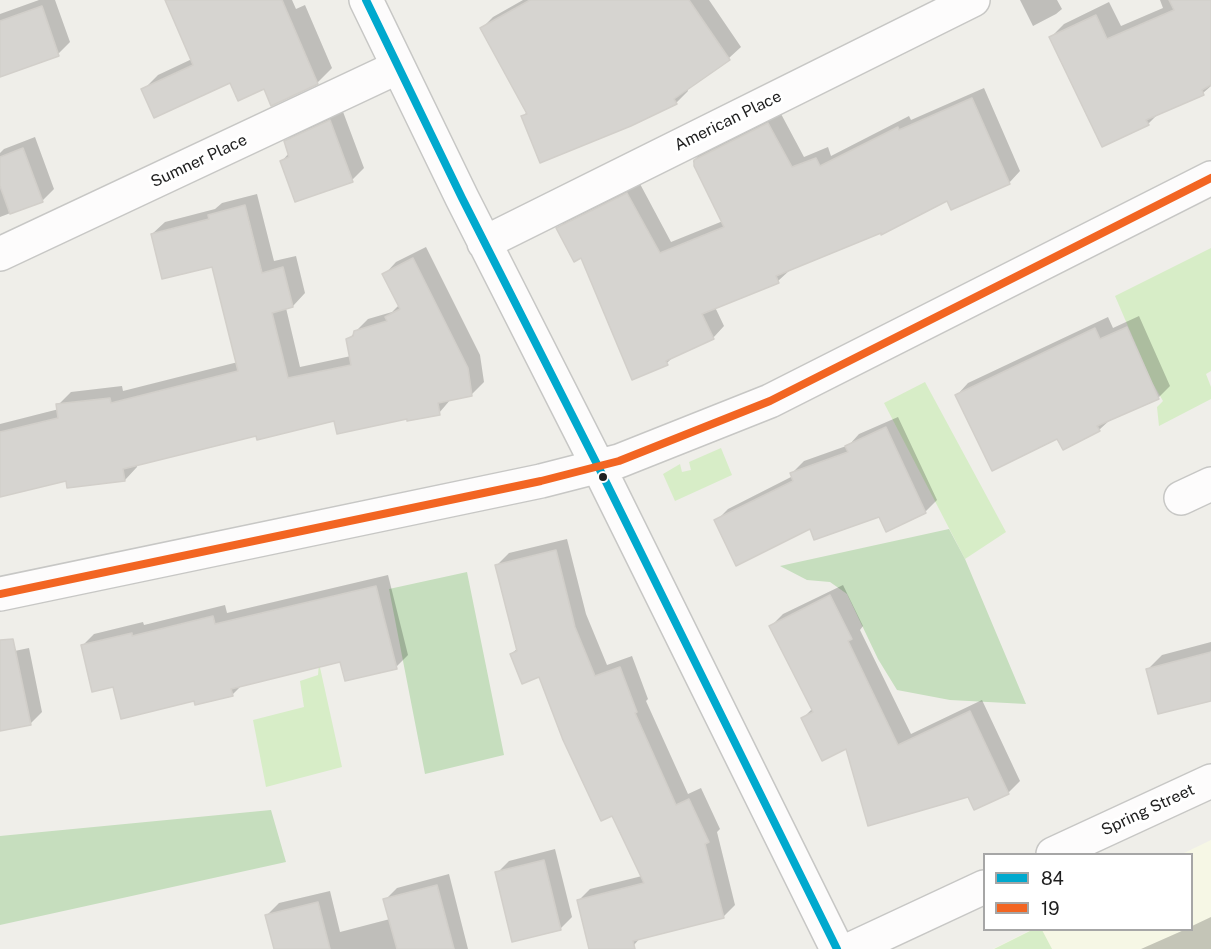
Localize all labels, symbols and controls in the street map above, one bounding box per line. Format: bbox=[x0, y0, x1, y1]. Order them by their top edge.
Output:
street label: American Place bbox=[671, 87, 785, 155]
street label: Sumner Place bbox=[148, 130, 250, 192]
unlabelled marker bbox=[597, 471, 609, 483]
street label: Spring Street bbox=[1098, 780, 1198, 840]
legend bbox=[983, 853, 1193, 931]
text: 84 bbox=[1041, 868, 1064, 889]
text: 19 bbox=[1041, 898, 1060, 919]

